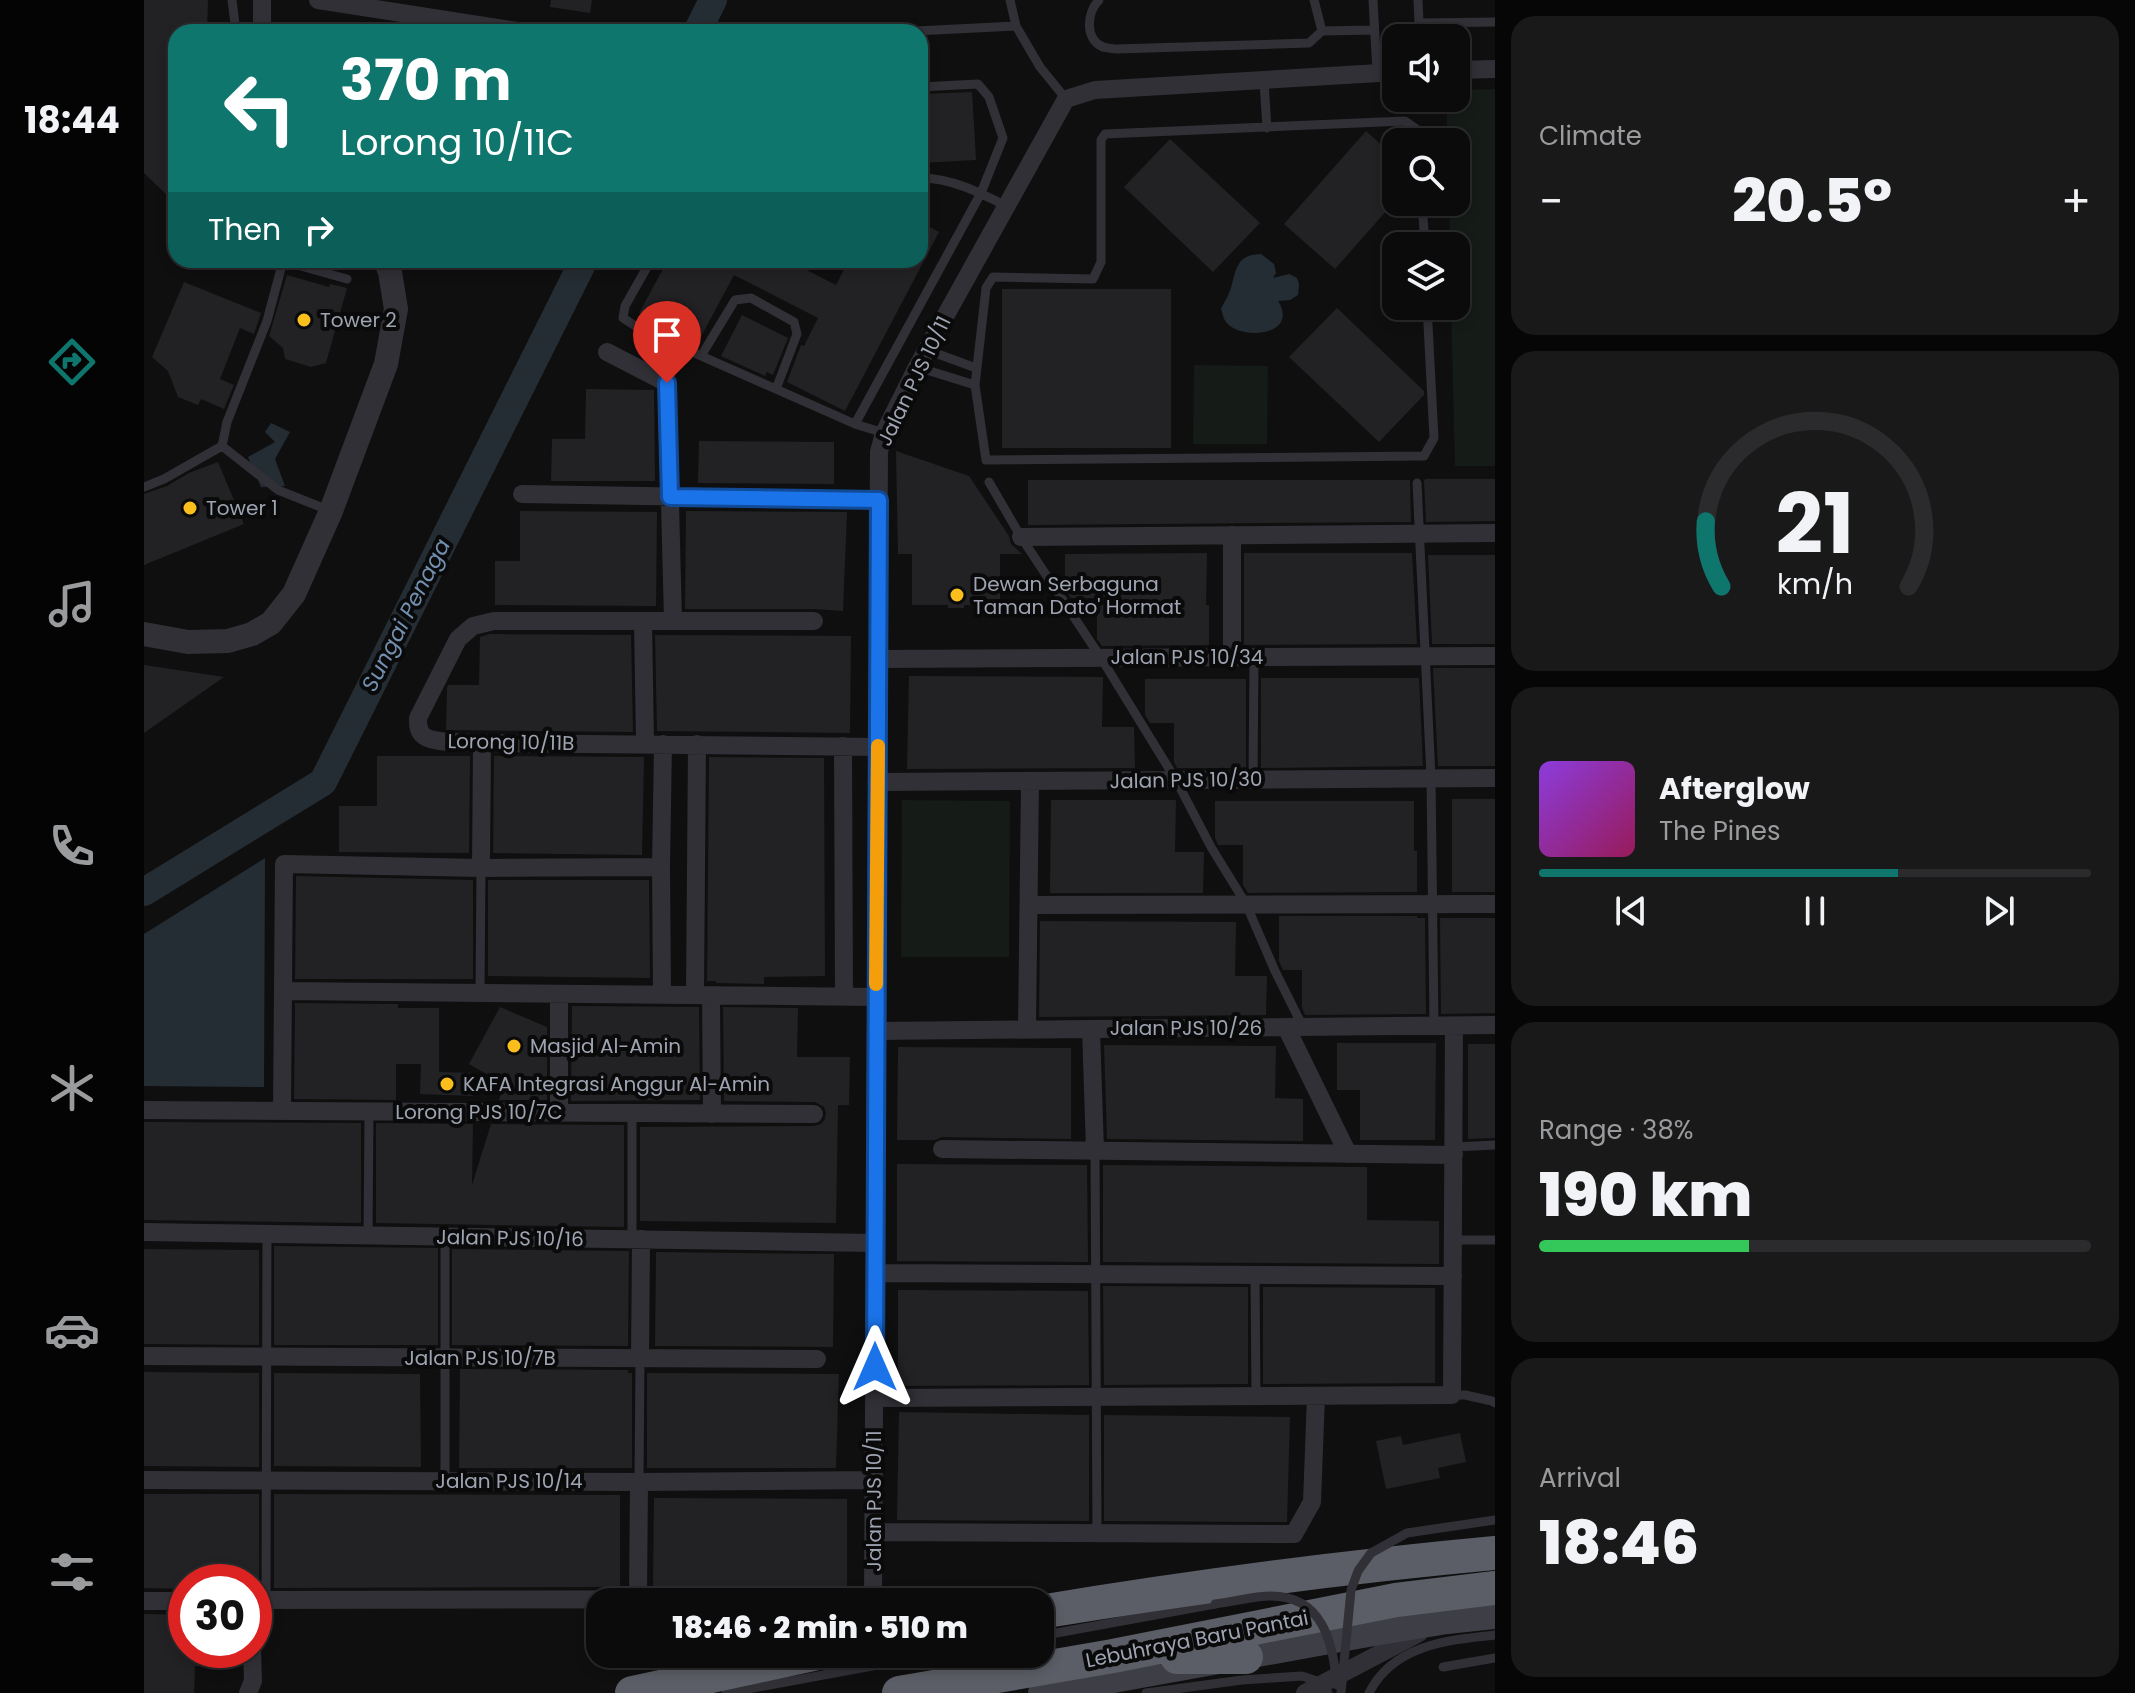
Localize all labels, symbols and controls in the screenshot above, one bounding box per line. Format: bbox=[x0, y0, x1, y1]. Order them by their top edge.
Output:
map controls bbox=[1382, 24, 1470, 320]
button: sound bbox=[1382, 24, 1470, 112]
text: 370 m bbox=[340, 41, 512, 120]
icon: left bbox=[208, 56, 312, 160]
text: 18:44 bbox=[24, 95, 120, 146]
text: Lorong 10/11C bbox=[340, 117, 574, 168]
text: Climate bbox=[1539, 118, 1642, 154]
button: search bbox=[1382, 128, 1470, 216]
text: 20.5° bbox=[1732, 159, 1892, 243]
text: − bbox=[1539, 171, 1563, 232]
text: + bbox=[2061, 171, 2091, 232]
text: Then bbox=[208, 208, 281, 251]
icon: right bbox=[297, 208, 341, 252]
button: layers bbox=[1382, 232, 1470, 320]
pin bbox=[633, 301, 701, 383]
place label: Tower 2 bbox=[320, 306, 397, 334]
marker: Tower 2 bbox=[295, 311, 313, 329]
street label: Jalan PJS 10/11 bbox=[870, 311, 958, 451]
icon: arrive bbox=[645, 313, 689, 357]
icon: directions bbox=[44, 334, 100, 390]
text: 21 bbox=[1776, 466, 1854, 582]
place label: Tower 1 bbox=[206, 494, 278, 522]
marker: Tower 1 bbox=[181, 499, 199, 517]
water label: Sungai Penaga bbox=[354, 533, 458, 697]
text: km/h bbox=[1777, 564, 1853, 604]
place label: Dewan Serbaguna Taman Dato' Hormat bbox=[973, 570, 1181, 621]
icon: music bbox=[44, 576, 100, 632]
marker: Dewan Serbaguna Taman Dato' Hormat bbox=[948, 586, 966, 604]
street label: Jalan PJS 10/34 bbox=[1111, 643, 1263, 671]
street label: Lorong 10/11B bbox=[447, 727, 575, 757]
street label: Jalan PJS 10/30 bbox=[1109, 765, 1263, 795]
text: Afterglow bbox=[1659, 767, 1810, 810]
text: The Pines bbox=[1659, 813, 1781, 849]
icon: phone bbox=[44, 818, 100, 874]
icon: previous bbox=[1609, 889, 1653, 933]
icon: pause bbox=[1793, 889, 1837, 933]
icon: next bbox=[1977, 889, 2021, 933]
street label: Jalan PJS 10/26 bbox=[1110, 1014, 1262, 1042]
place label: Masjid Al-Amin bbox=[530, 1032, 681, 1060]
marker: Masjid Al-Amin bbox=[505, 1037, 523, 1055]
icon: climate bbox=[44, 1060, 100, 1116]
place label: KAFA Integrasi Anggur Al-Amin bbox=[463, 1070, 770, 1098]
marker: KAFA Integrasi Anggur Al-Amin bbox=[438, 1075, 456, 1093]
street label: Lorong PJS 10/7C bbox=[395, 1098, 563, 1126]
text: Range · 38% bbox=[1539, 1112, 1694, 1148]
text: 190 km bbox=[1539, 1153, 1752, 1237]
street label: Jalan PJS 10/16 bbox=[436, 1223, 584, 1253]
icon: car bbox=[44, 1302, 100, 1358]
position arrow bbox=[833, 1325, 917, 1409]
street label: Jalan PJS 10/7B bbox=[404, 1344, 556, 1372]
street label: Jalan PJS 10/11 bbox=[860, 1430, 888, 1572]
text: Arrival bbox=[1539, 1460, 1621, 1496]
street label: Jalan PJS 10/14 bbox=[435, 1467, 583, 1495]
text: 18:46 bbox=[1539, 1501, 1699, 1585]
icon: filters bbox=[44, 1544, 100, 1600]
speed limit sign: 30 bbox=[168, 1564, 272, 1668]
street label: Lebuhraya Baru Pantai bbox=[1083, 1604, 1311, 1674]
text: 18:46 · 2 min · 510 m bbox=[672, 1606, 968, 1649]

